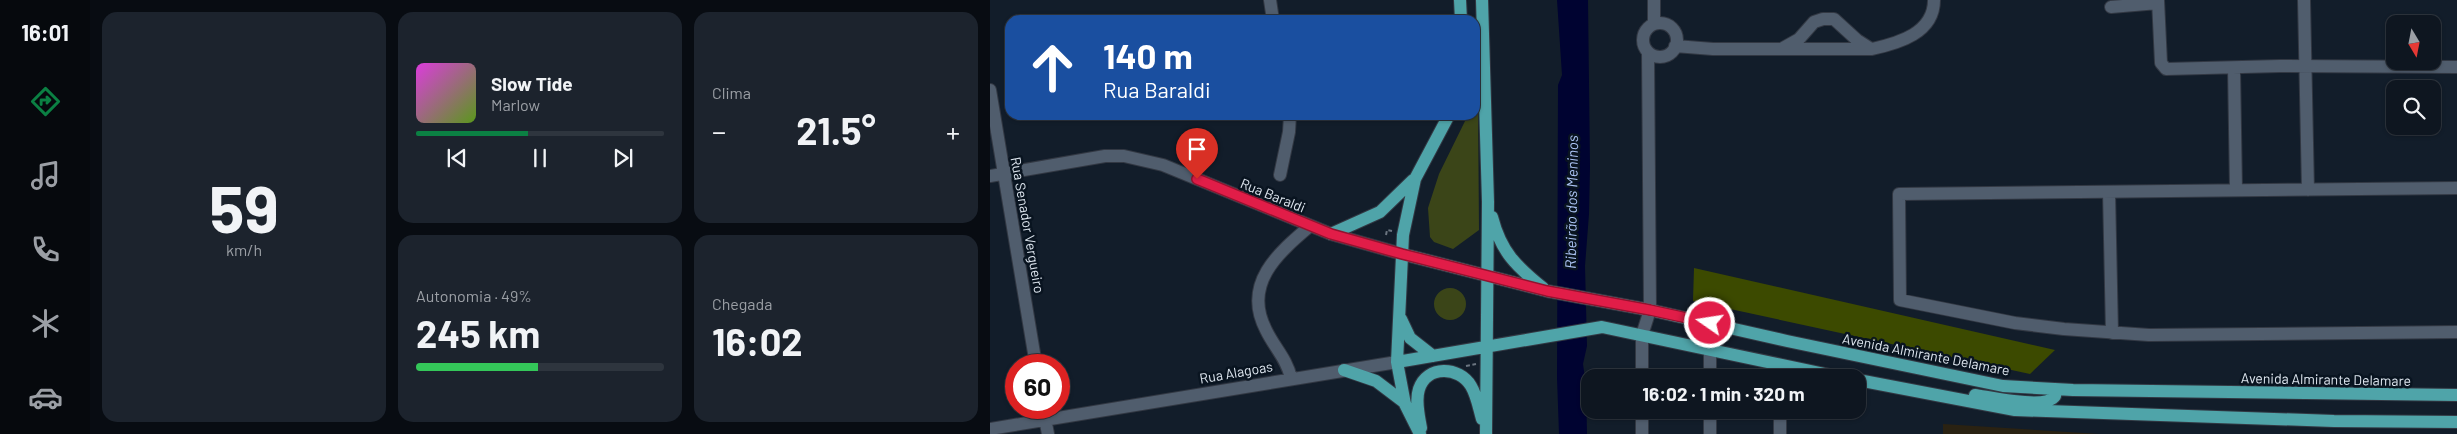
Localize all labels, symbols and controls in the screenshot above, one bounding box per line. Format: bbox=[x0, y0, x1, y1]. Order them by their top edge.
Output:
north arrow bbox=[2386, 15, 2441, 70]
map controls bbox=[2386, 15, 2441, 135]
text: 16:01 bbox=[21, 19, 69, 45]
text: 140 m bbox=[1103, 34, 1193, 76]
icon: ahead bbox=[1020, 35, 1085, 100]
text: Slow Tide bbox=[491, 72, 573, 95]
text: Rua Baraldi bbox=[1103, 76, 1211, 102]
button: search bbox=[2386, 80, 2441, 135]
text: Clima bbox=[712, 83, 751, 102]
icon: directions bbox=[28, 84, 63, 119]
text: Marlow bbox=[491, 95, 540, 114]
text: 21.5° bbox=[796, 107, 876, 153]
text: − bbox=[712, 114, 726, 148]
text: + bbox=[946, 114, 960, 148]
pin bbox=[1176, 128, 1218, 179]
icon: arrive bbox=[1183, 135, 1211, 163]
water label: Ribeirão dos Meninos bbox=[1561, 135, 1581, 269]
icon: previous bbox=[443, 144, 471, 172]
icon: pause bbox=[526, 144, 554, 172]
icon: next bbox=[609, 144, 637, 172]
street label: Rua Senador Vergueiro bbox=[1008, 155, 1048, 295]
icon: music bbox=[28, 158, 63, 193]
text: 59 bbox=[209, 168, 279, 246]
street label: Rua Baraldi bbox=[1238, 174, 1308, 216]
icon: phone bbox=[28, 232, 63, 267]
text: km/h bbox=[226, 240, 262, 259]
text: Autonomia · 49% bbox=[416, 286, 532, 305]
text: Chegada bbox=[712, 294, 772, 313]
position arrow bbox=[1683, 296, 1735, 348]
icon: climate bbox=[28, 306, 63, 341]
text: 245 km bbox=[416, 310, 540, 356]
text: 16:02 bbox=[712, 318, 803, 364]
street label: Avenida Almirante Delamare bbox=[1841, 329, 2011, 379]
speed limit sign: 60 bbox=[1005, 354, 1070, 419]
street label: Rua Alagoas bbox=[1198, 357, 1274, 387]
street label: Avenida Almirante Delamare bbox=[2241, 369, 2411, 389]
icon: car bbox=[28, 380, 63, 415]
text: 16:02 · 1 min · 320 m bbox=[1642, 382, 1805, 405]

